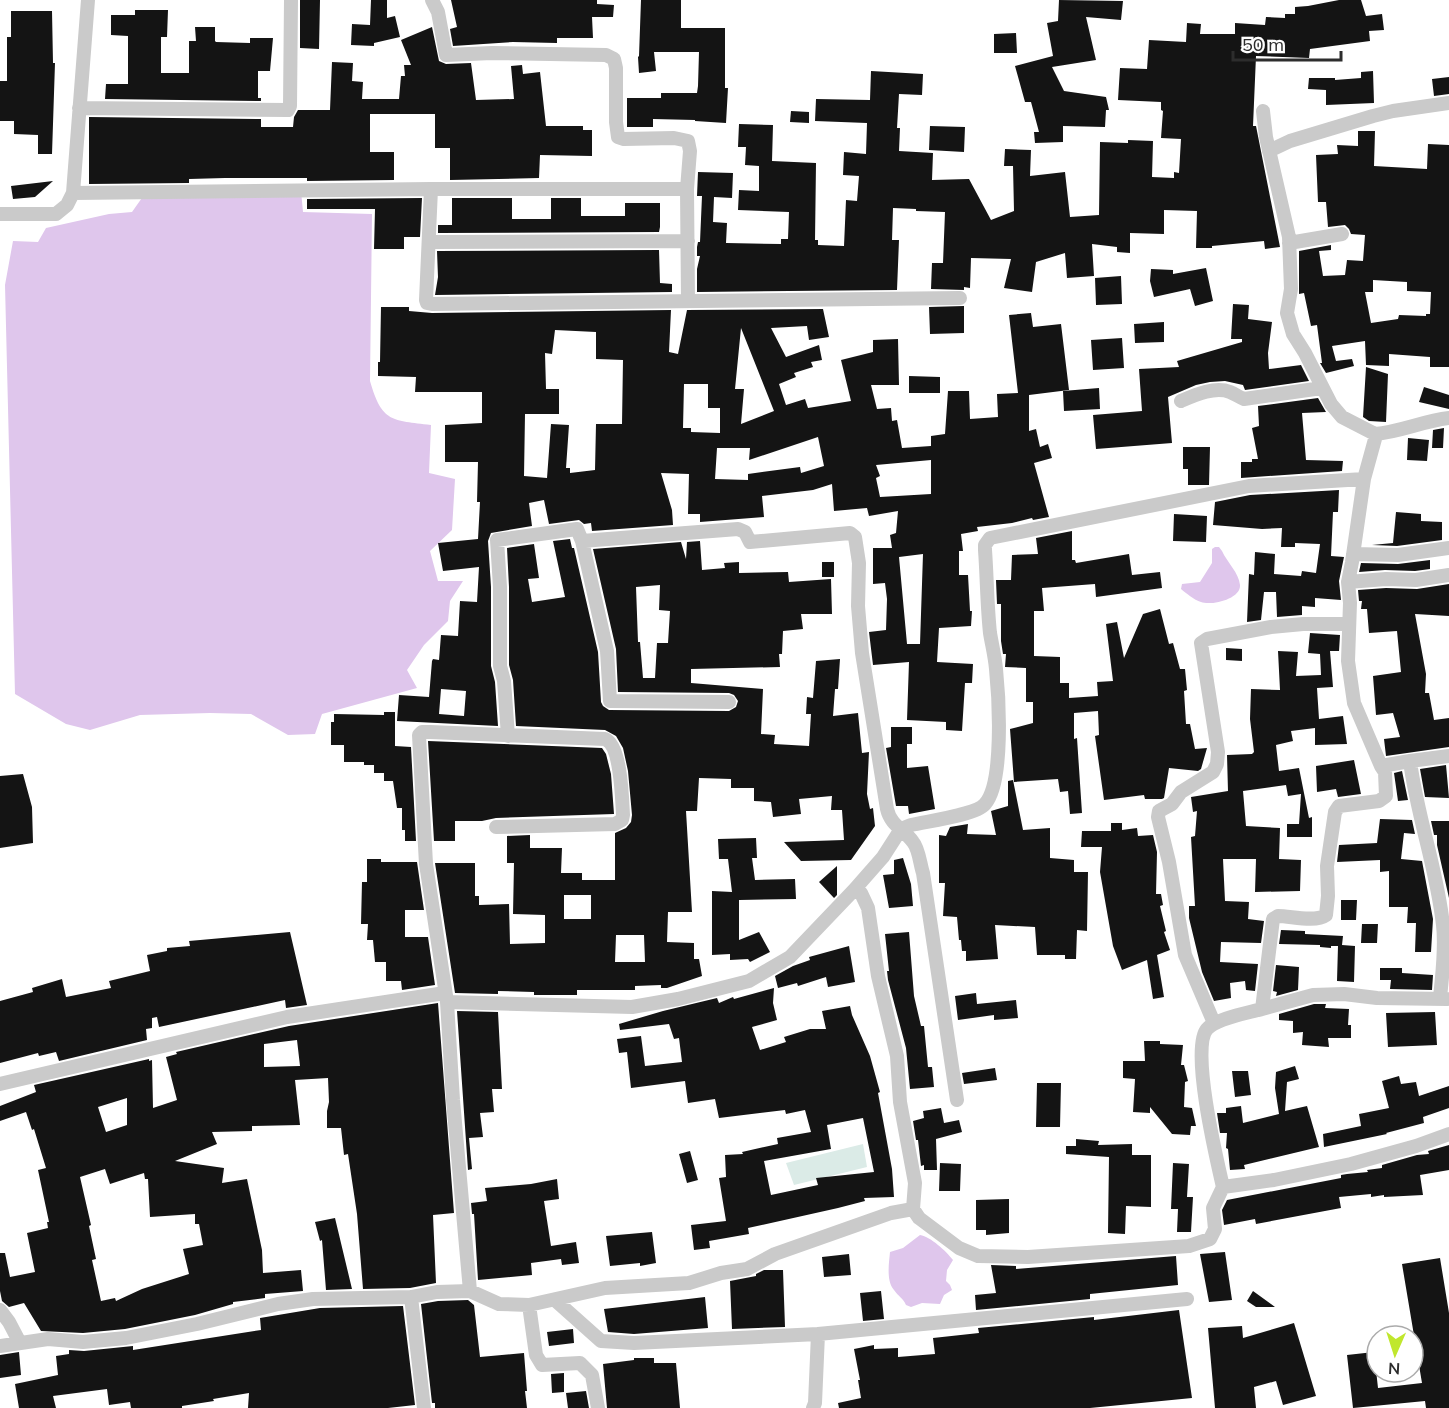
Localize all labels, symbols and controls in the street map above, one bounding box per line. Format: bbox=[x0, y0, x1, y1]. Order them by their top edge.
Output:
scale bar bbox=[1233, 24, 1341, 62]
text: 50 m bbox=[1242, 33, 1284, 56]
north arrow bbox=[1365, 1324, 1425, 1384]
text: N bbox=[1388, 1359, 1401, 1379]

